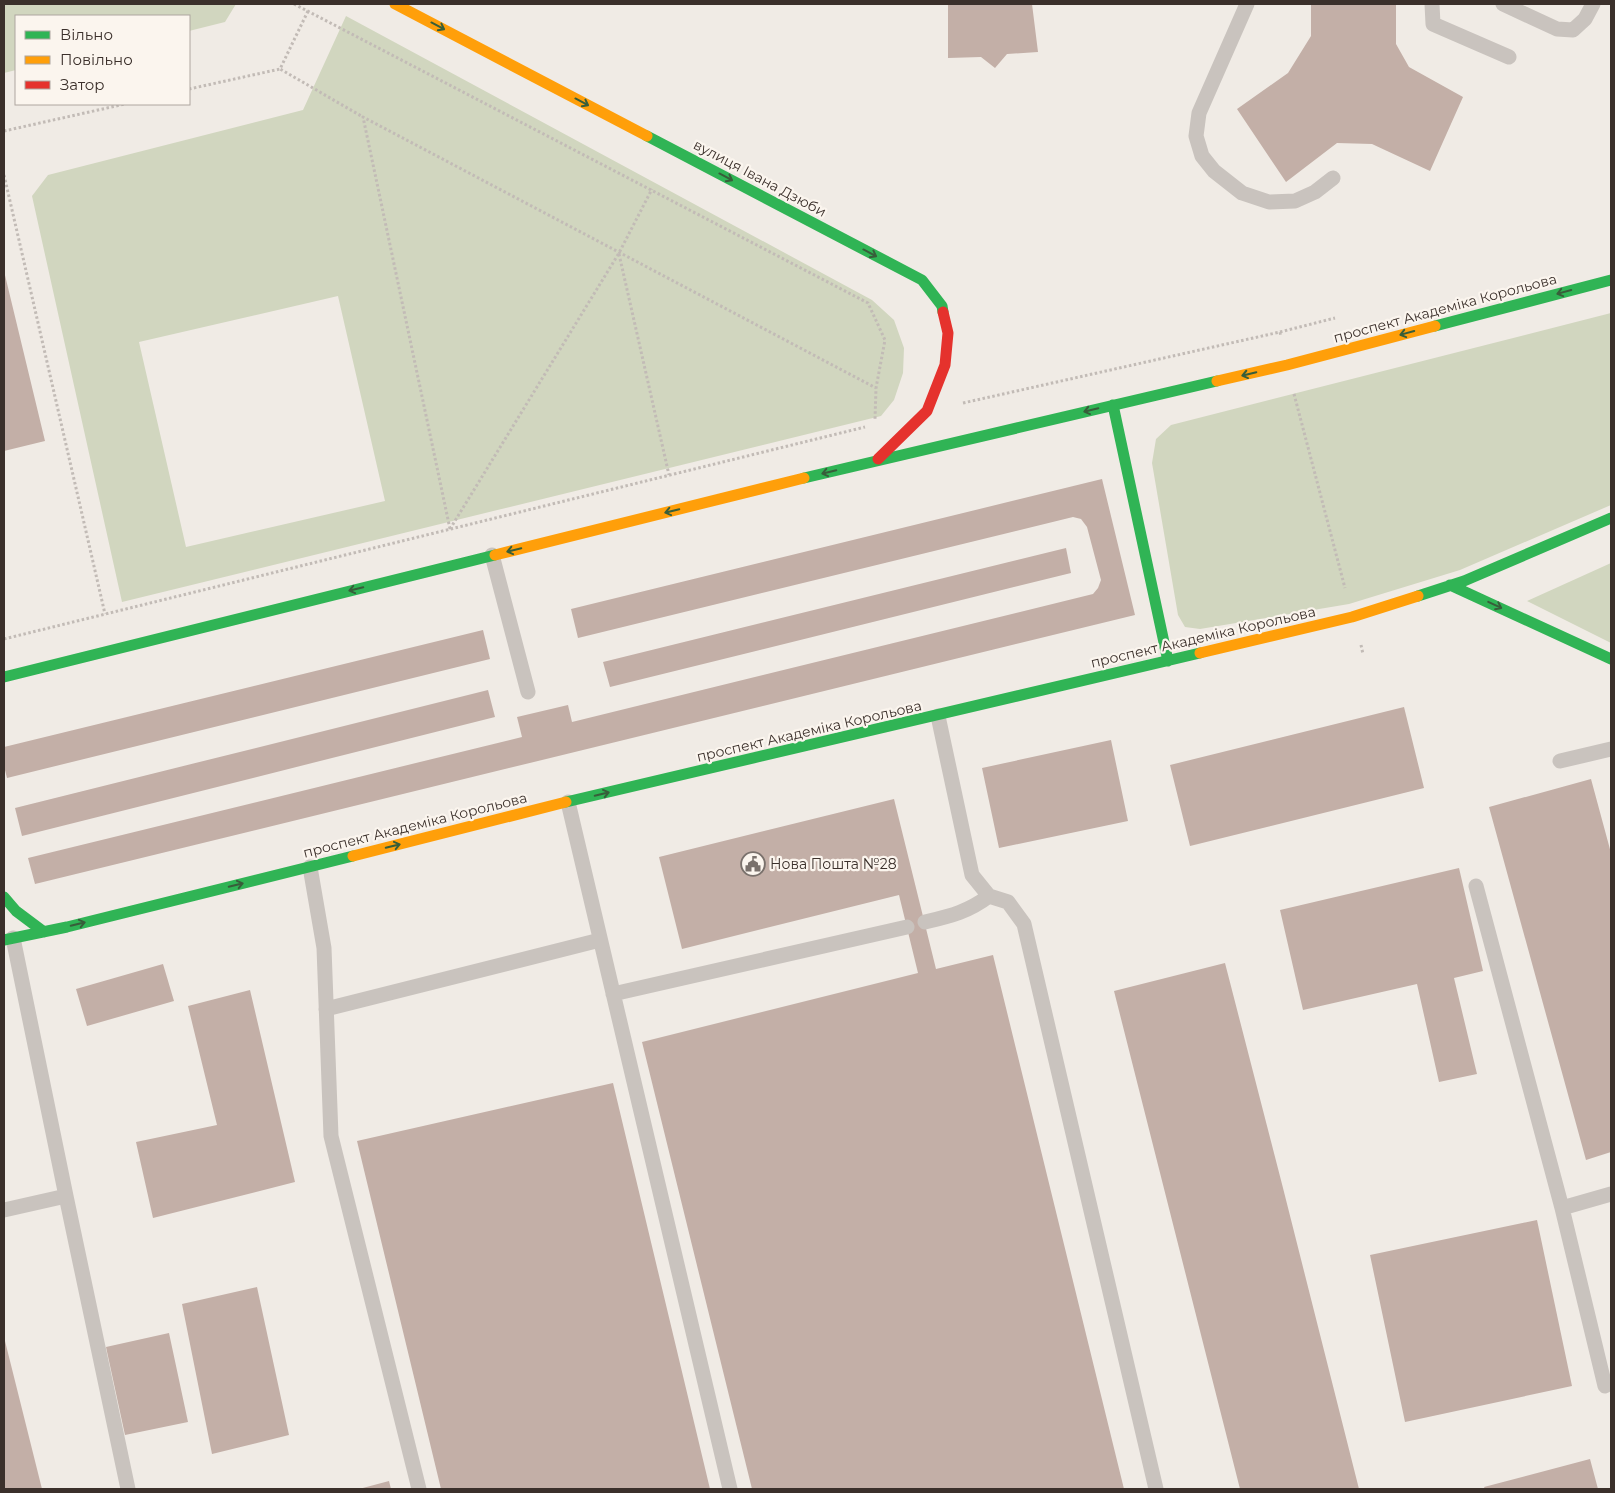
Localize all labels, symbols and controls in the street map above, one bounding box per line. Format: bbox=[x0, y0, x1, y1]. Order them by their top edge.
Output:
legend bbox=[15, 15, 190, 105]
one-way arrow bbox=[430, 22, 445, 31]
text: Вільно bbox=[60, 25, 113, 44]
text: Повільно bbox=[60, 50, 133, 69]
text: Затор bbox=[60, 75, 105, 94]
one-way arrow bbox=[574, 98, 589, 107]
street label: вулиця Івана Дзюби bbox=[690, 135, 830, 221]
one-way arrow bbox=[718, 173, 733, 183]
one-way arrow bbox=[862, 249, 877, 258]
street label: проспект Академіка Корольова bbox=[1331, 270, 1559, 346]
one-way arrow bbox=[1557, 288, 1573, 297]
one-way arrow bbox=[1399, 329, 1415, 339]
one-way arrow bbox=[1242, 370, 1258, 379]
one-way arrow bbox=[1084, 406, 1100, 415]
one-way arrow bbox=[822, 468, 838, 477]
one-way arrow bbox=[664, 507, 680, 516]
one-way arrow bbox=[506, 546, 522, 555]
one-way arrow bbox=[349, 585, 365, 594]
one-way arrow bbox=[1487, 601, 1502, 611]
street label: проспект Академіка Корольова bbox=[1089, 602, 1317, 672]
street label: проспект Академіка Корольова bbox=[695, 696, 923, 766]
street label: проспект Академіка Корольова bbox=[301, 788, 529, 862]
one-way arrow bbox=[594, 789, 610, 798]
one-way arrow bbox=[385, 841, 401, 850]
public building icon: Нова Пошта №28 bbox=[740, 851, 766, 877]
place label: Нова Пошта №28 bbox=[770, 855, 897, 873]
one-way arrow bbox=[227, 880, 243, 889]
one-way arrow bbox=[70, 919, 86, 928]

